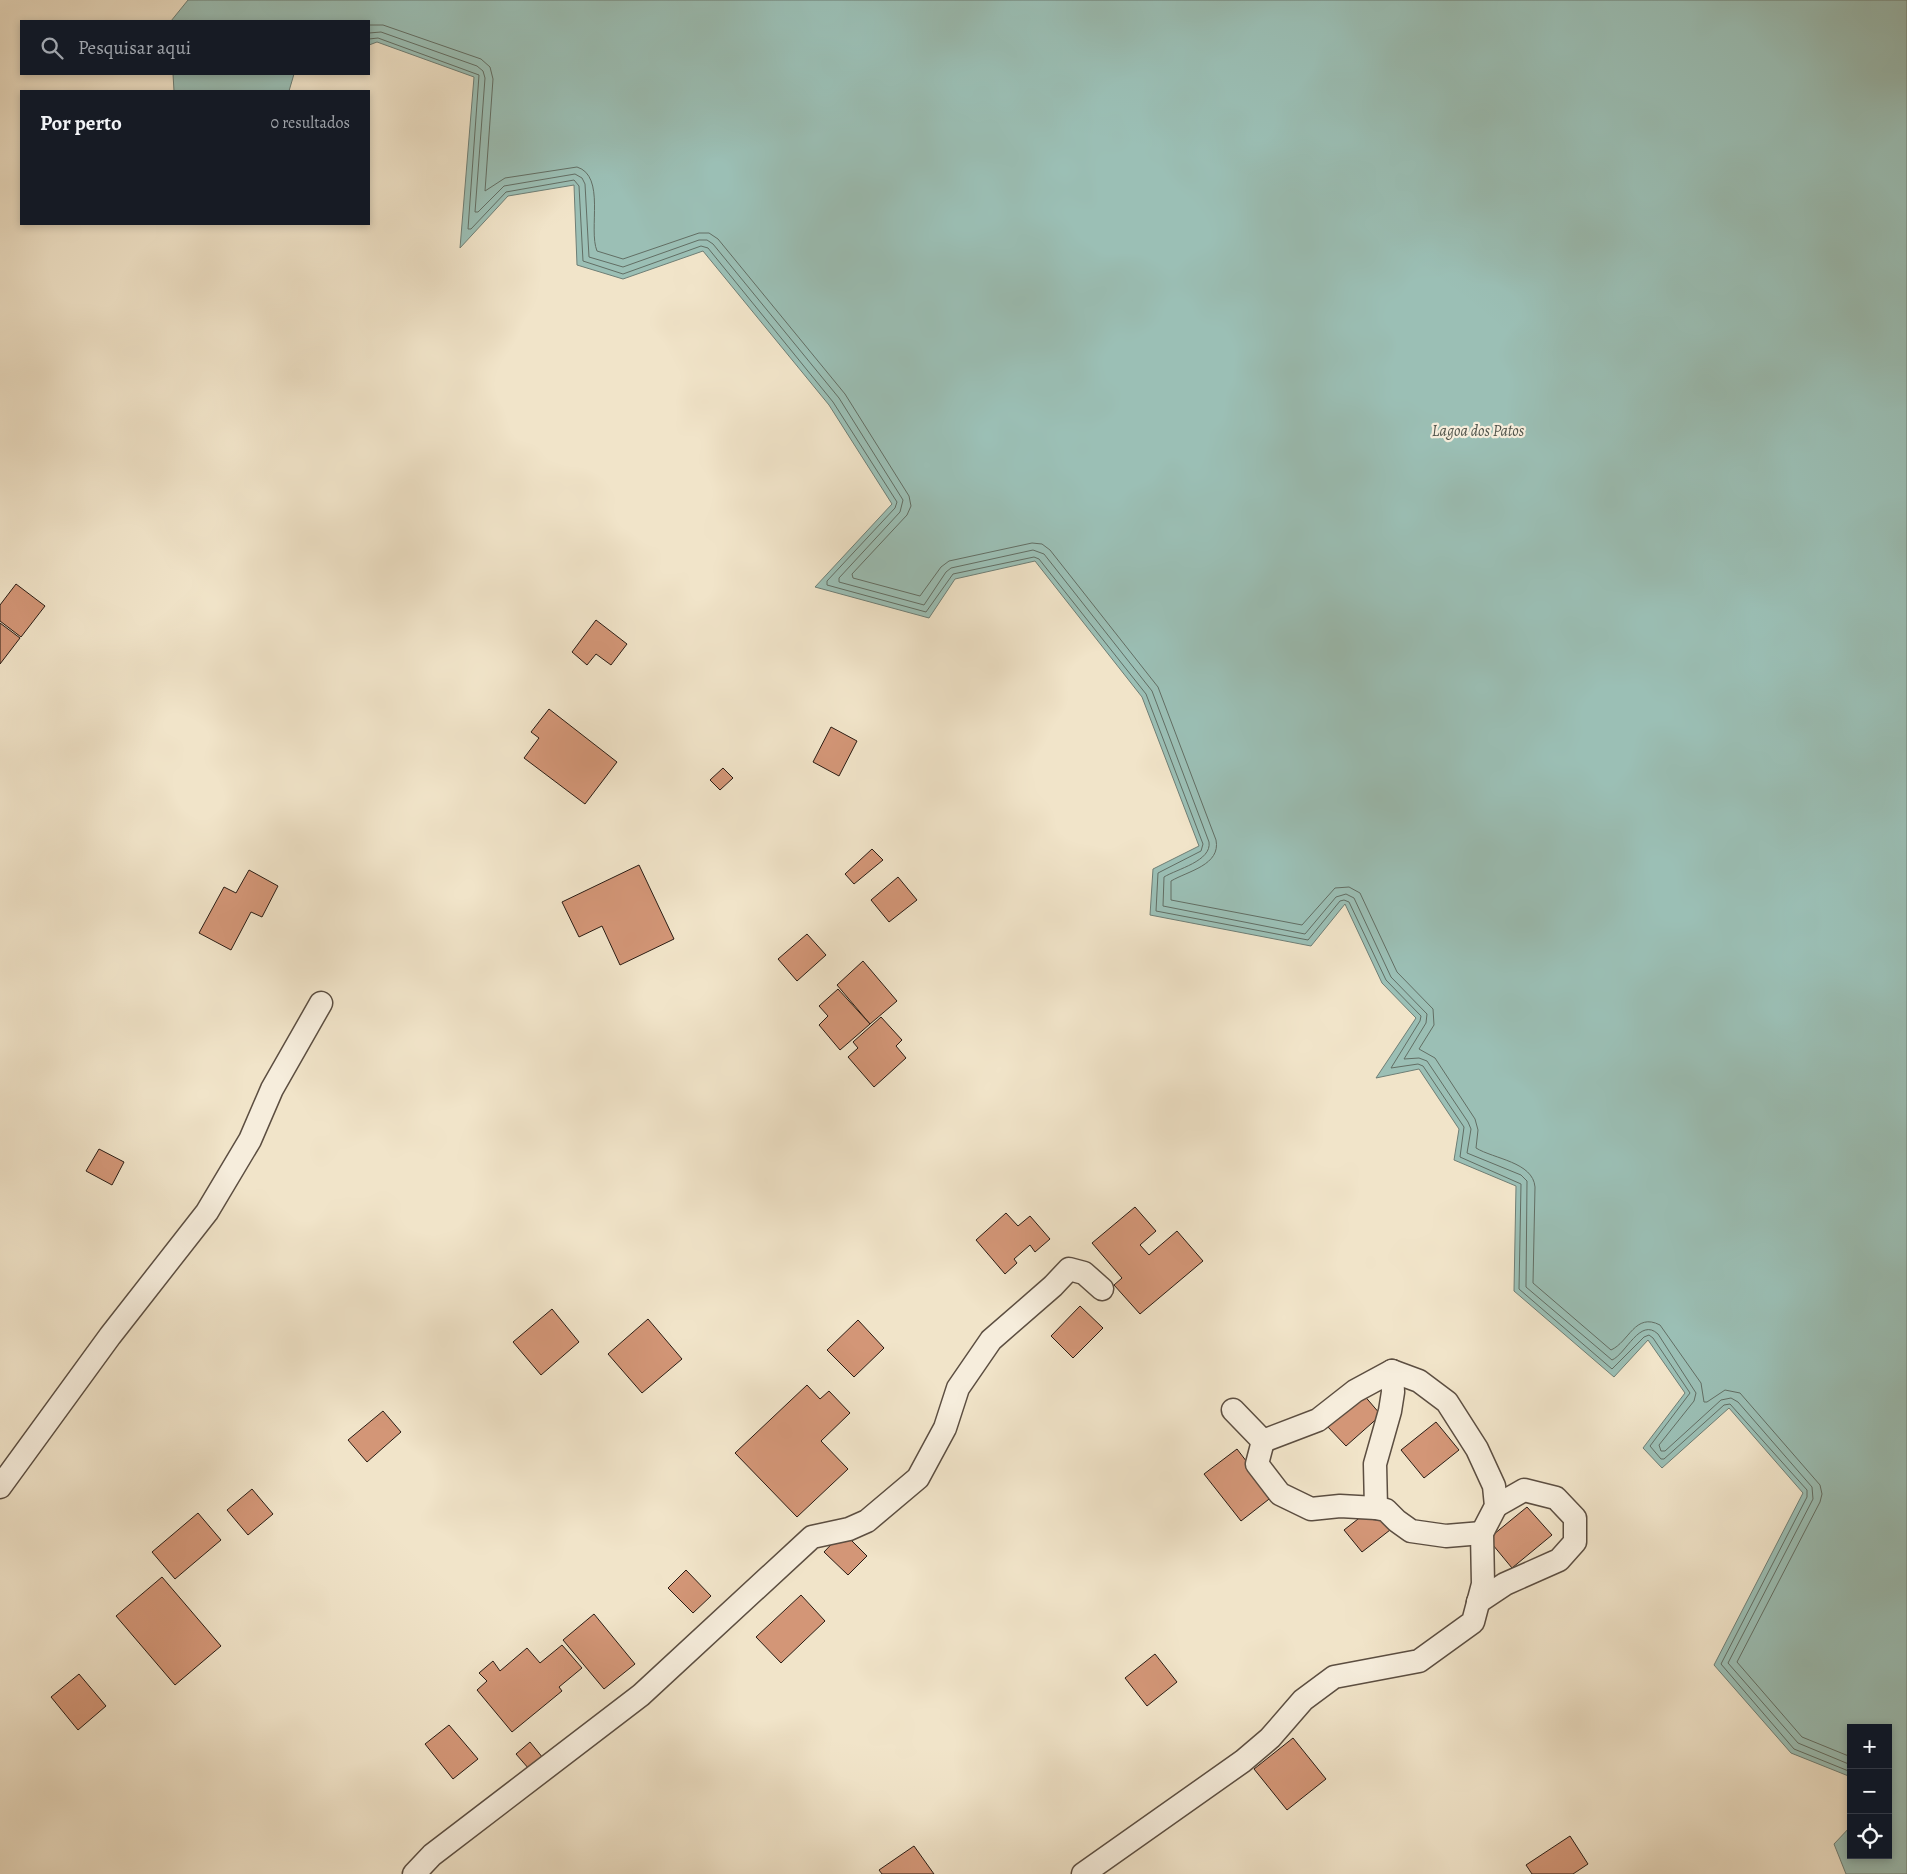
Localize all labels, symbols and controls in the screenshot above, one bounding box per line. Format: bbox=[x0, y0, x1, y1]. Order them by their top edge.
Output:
search box bbox=[20, 20, 370, 75]
icon: search bbox=[38, 34, 66, 62]
text: Pesquisar aqui bbox=[78, 35, 191, 61]
text: Por perto bbox=[40, 109, 122, 137]
text: 0 resultados bbox=[270, 112, 350, 134]
water label: Lagoa dos Patos bbox=[1432, 420, 1525, 442]
map controls bbox=[1847, 1724, 1892, 1859]
button: + bbox=[1847, 1724, 1892, 1769]
button: − bbox=[1847, 1769, 1892, 1814]
button: locate bbox=[1847, 1814, 1892, 1859]

